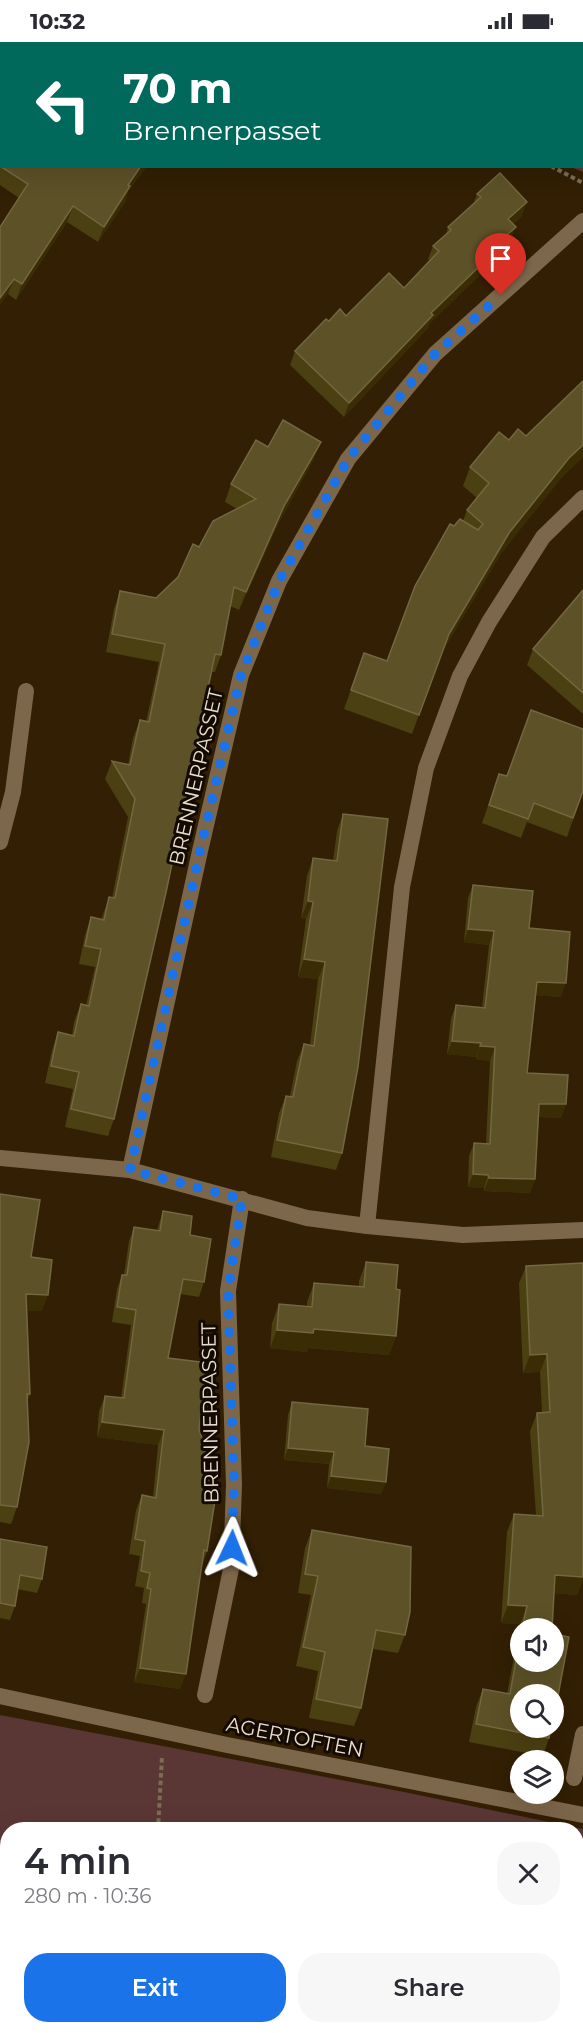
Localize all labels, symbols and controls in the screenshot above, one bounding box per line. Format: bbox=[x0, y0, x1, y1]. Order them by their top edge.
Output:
text: 10:32 bbox=[30, 8, 85, 35]
text: 70 m bbox=[123, 62, 233, 114]
icon: left bbox=[24, 66, 102, 144]
text: Brennerpasset bbox=[123, 114, 321, 147]
pin bbox=[475, 233, 526, 295]
icon: arrive bbox=[484, 242, 517, 275]
street label: BRENNERPASSET bbox=[164, 686, 228, 868]
street label: BRENNERPASSET bbox=[196, 1322, 224, 1503]
position arrow bbox=[200, 1516, 264, 1580]
map controls bbox=[510, 1618, 564, 1804]
button: sound bbox=[510, 1618, 564, 1672]
button: search bbox=[510, 1684, 564, 1738]
street label: AGERTOFTEN bbox=[224, 1712, 366, 1762]
button: layers bbox=[510, 1750, 564, 1804]
text: 4 min bbox=[24, 1839, 131, 1883]
button: close bbox=[497, 1842, 560, 1905]
text: 280 m · 10:36 bbox=[24, 1884, 152, 1908]
button: Exit bbox=[24, 1953, 286, 2022]
button: Share bbox=[298, 1953, 560, 2022]

